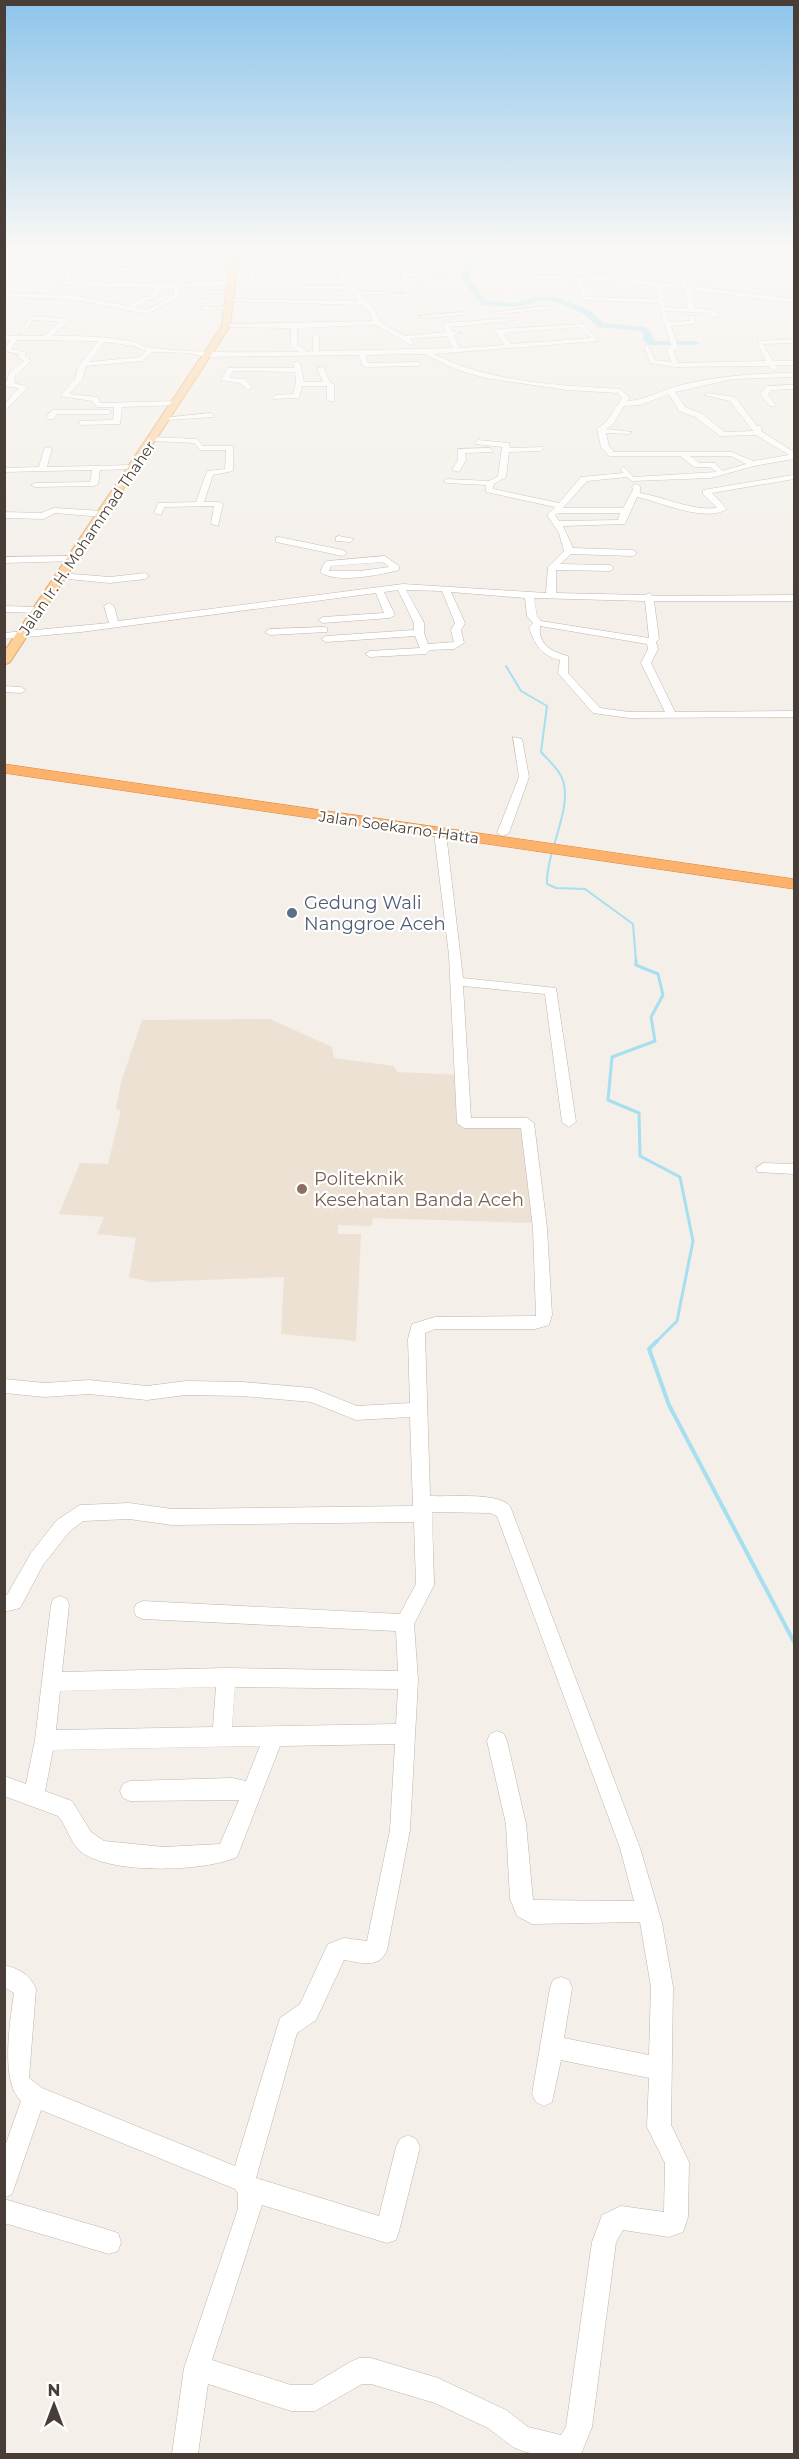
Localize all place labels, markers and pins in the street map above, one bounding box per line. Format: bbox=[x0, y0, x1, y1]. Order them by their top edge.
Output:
place label: Gedung Wali Nanggroe Aceh bbox=[304, 892, 446, 935]
marker: Gedung Wali Nanggroe Aceh bbox=[285, 906, 299, 920]
place label: Politeknik Kesehatan Banda Aceh bbox=[314, 1168, 524, 1211]
marker: Politeknik Kesehatan Banda Aceh bbox=[295, 1182, 309, 1196]

